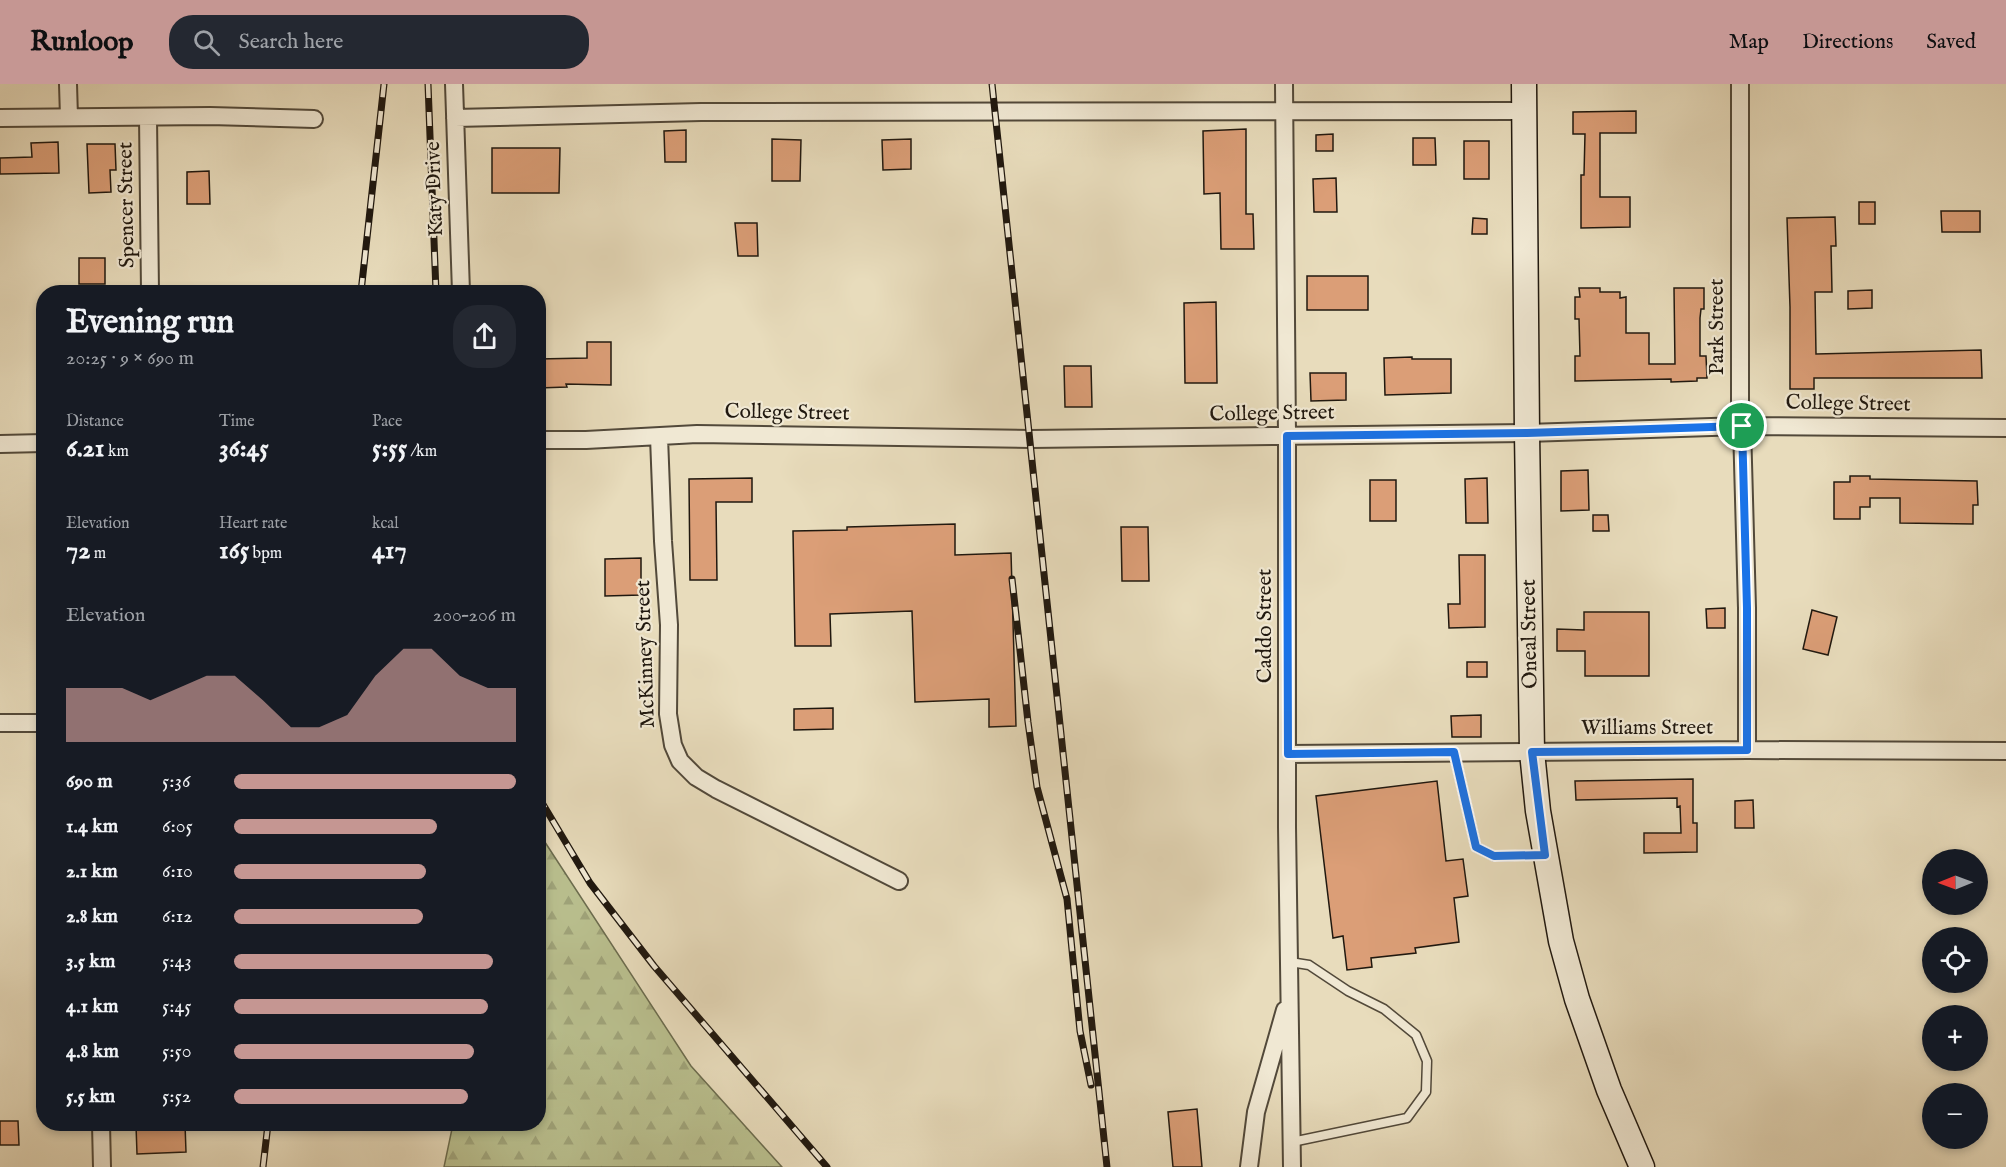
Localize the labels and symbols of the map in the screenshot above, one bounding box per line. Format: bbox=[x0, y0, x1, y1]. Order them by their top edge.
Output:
street label: Katy Drive bbox=[420, 141, 450, 237]
street label: Spencer Street bbox=[112, 142, 142, 268]
street label: Park Street bbox=[1704, 279, 1731, 375]
street label: College Street bbox=[1785, 389, 1911, 419]
street label: College Street bbox=[724, 398, 850, 428]
street label: College Street bbox=[1209, 399, 1335, 429]
pin bbox=[1716, 400, 1767, 451]
street label: Caddo Street bbox=[1252, 569, 1279, 683]
street label: McKinney Street bbox=[630, 579, 662, 729]
street label: Oneal Street bbox=[1516, 579, 1544, 689]
street label: Williams Street bbox=[1581, 715, 1713, 742]
north arrow bbox=[1922, 849, 1988, 915]

